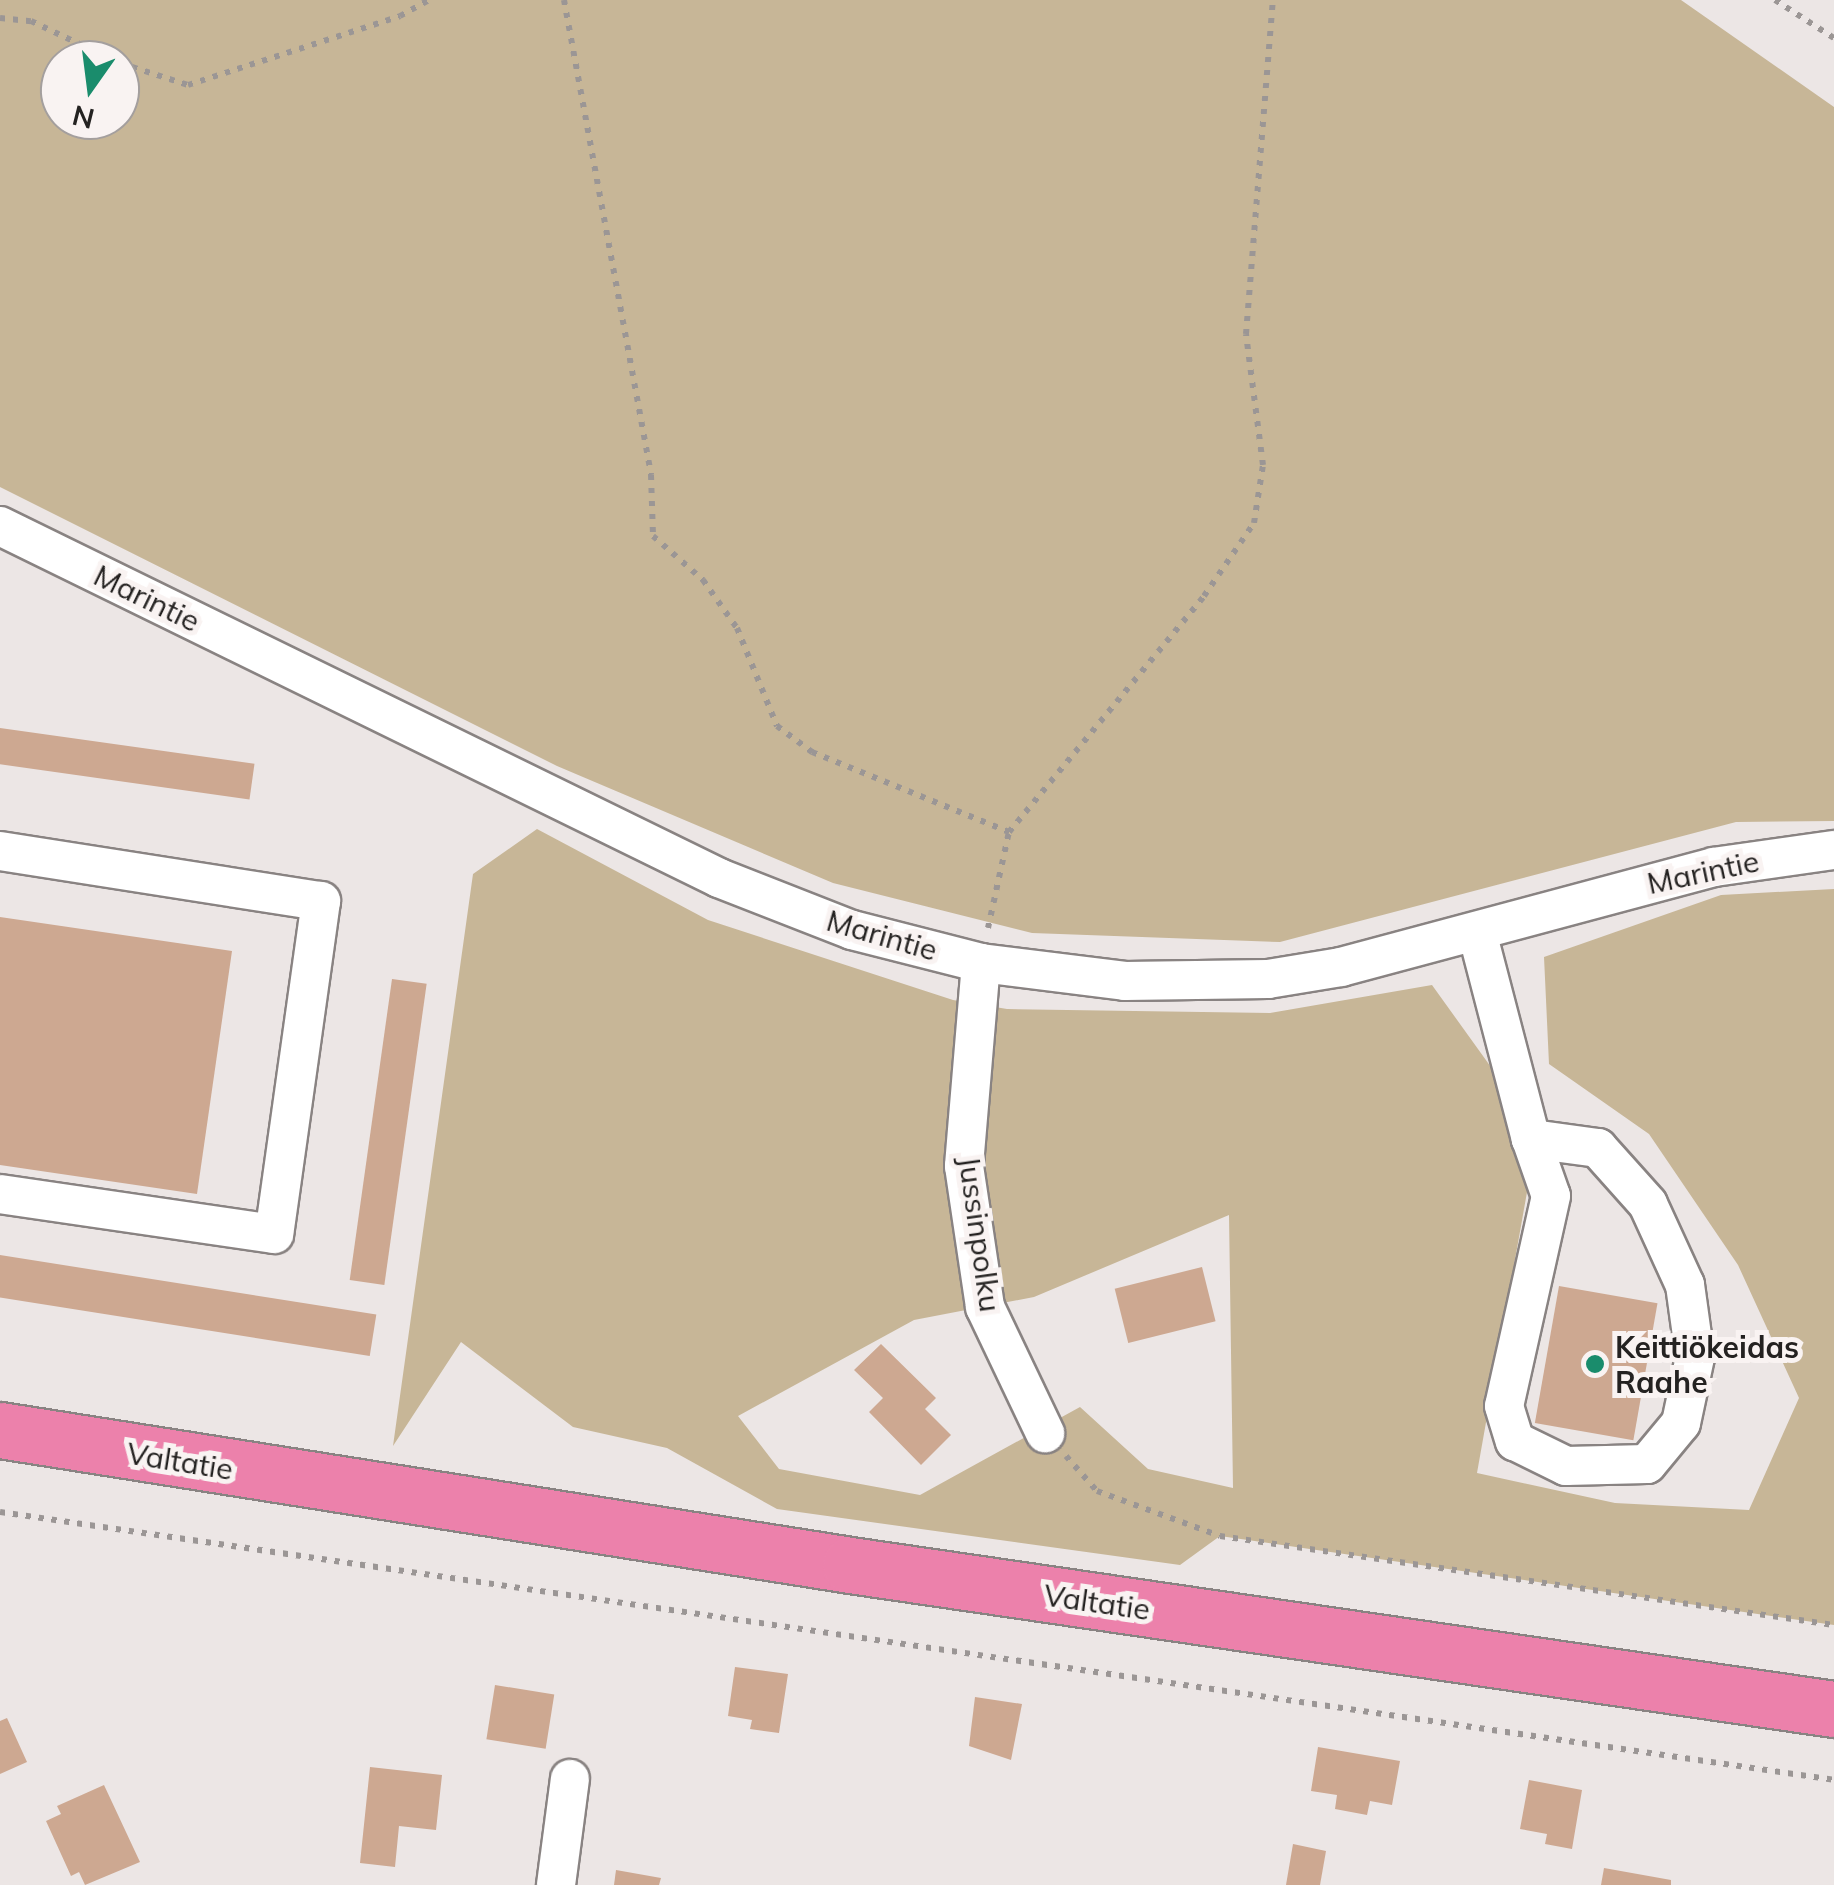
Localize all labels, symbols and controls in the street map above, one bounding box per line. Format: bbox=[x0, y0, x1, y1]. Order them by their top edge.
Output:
north arrow bbox=[40, 40, 140, 140]
text: N bbox=[69, 98, 98, 137]
street label: Marintie bbox=[88, 557, 206, 639]
street label: Marintie bbox=[1644, 843, 1762, 901]
street label: Marintie bbox=[823, 902, 941, 968]
street label: Jussinpolku bbox=[951, 1154, 1009, 1314]
place label: Keittiökeidas Raahe bbox=[1615, 1329, 1799, 1400]
marker: Keittiökeidas Raahe bbox=[1584, 1353, 1606, 1375]
street label: Valtatie bbox=[124, 1435, 236, 1487]
street label: Valtatie bbox=[1042, 1577, 1152, 1627]

